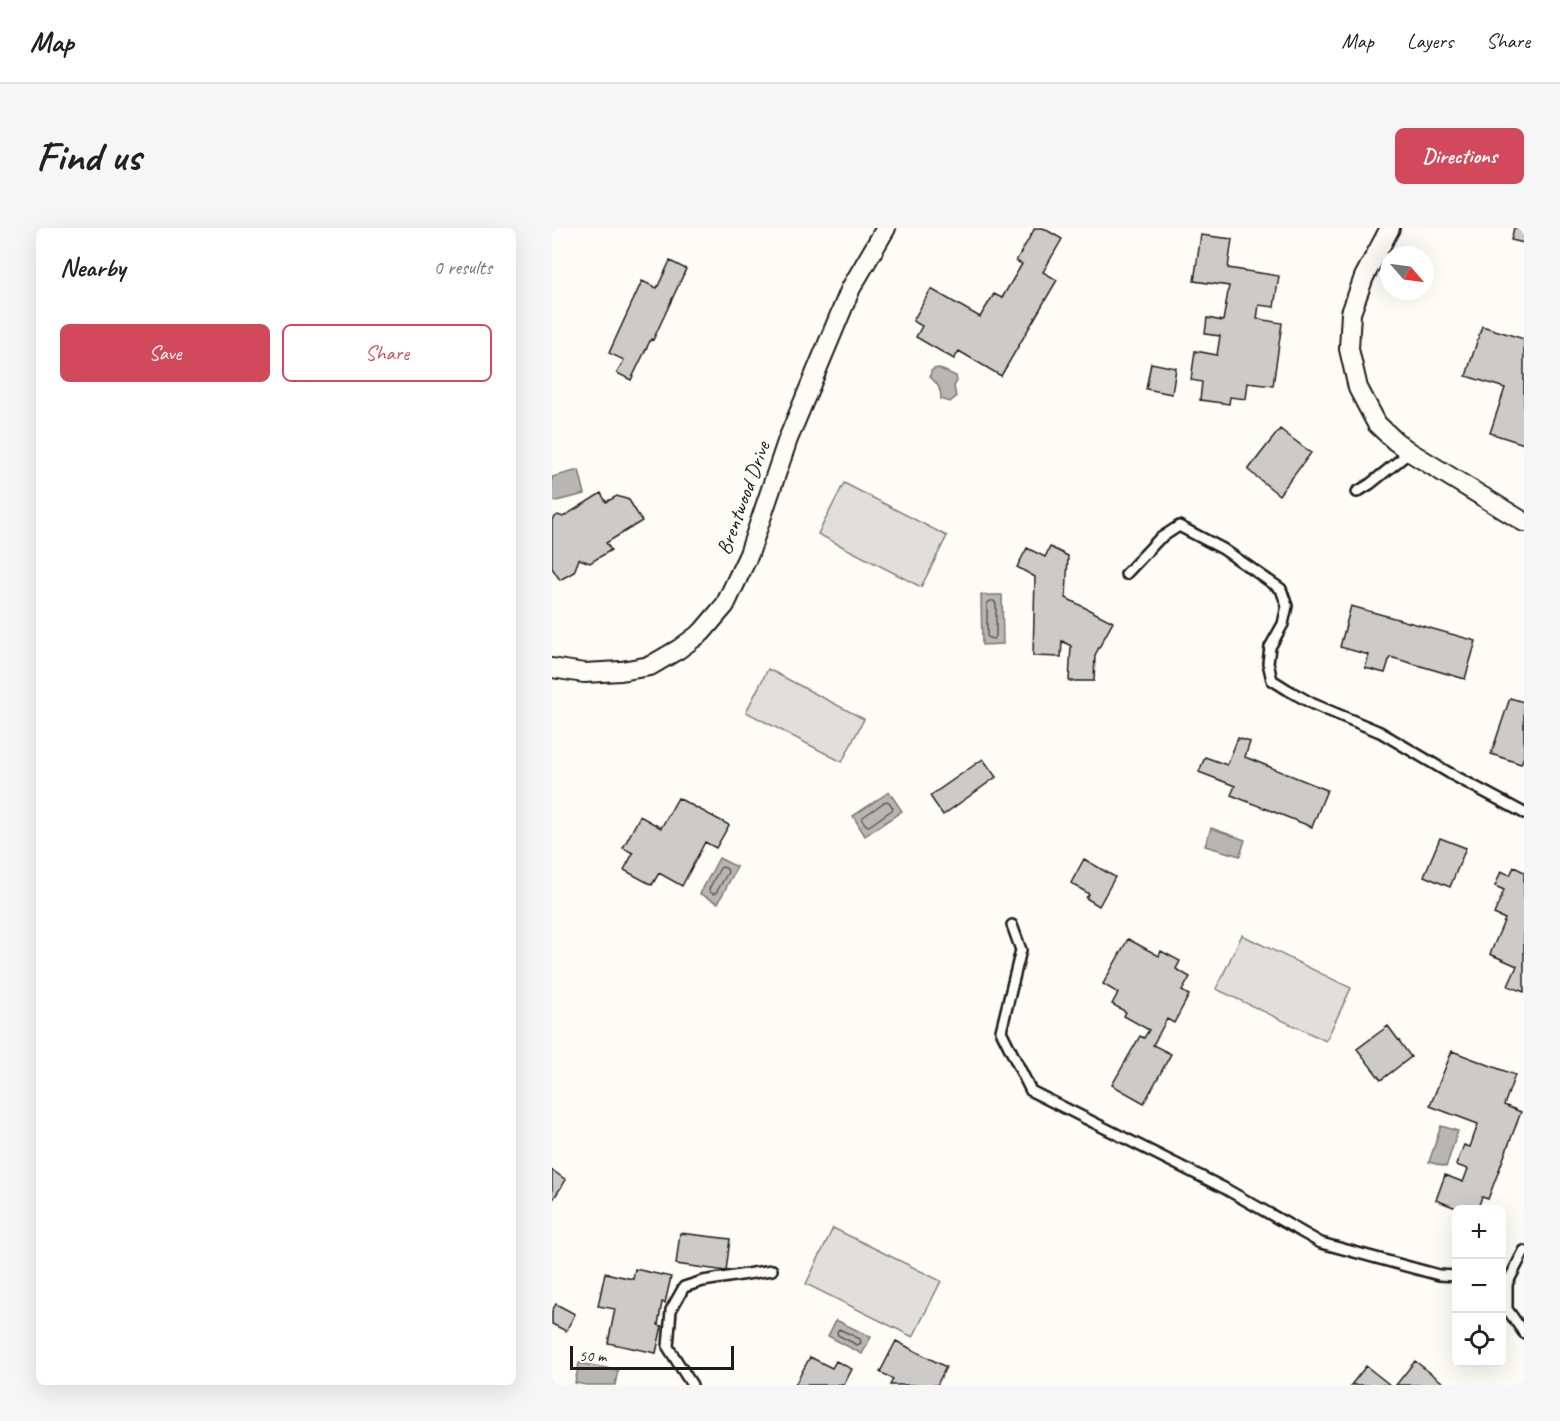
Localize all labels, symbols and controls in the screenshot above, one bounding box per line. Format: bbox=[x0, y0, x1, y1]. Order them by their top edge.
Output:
text: Map bbox=[30, 24, 73, 59]
text: Map bbox=[1341, 28, 1374, 54]
text: Layers bbox=[1407, 28, 1453, 54]
text: Share bbox=[1486, 28, 1530, 54]
button: Directions bbox=[1395, 128, 1524, 184]
text: Find us bbox=[36, 130, 141, 183]
north arrow bbox=[1380, 246, 1434, 300]
text: Nearby bbox=[60, 251, 125, 284]
text: 0 results bbox=[433, 255, 492, 280]
button: Save bbox=[60, 324, 270, 382]
button: Share bbox=[282, 324, 492, 382]
street label: Brentwood Drive bbox=[711, 437, 776, 558]
map controls bbox=[1452, 1205, 1506, 1367]
button: + bbox=[1452, 1205, 1506, 1259]
button: − bbox=[1452, 1259, 1506, 1313]
button: locate bbox=[1452, 1313, 1506, 1367]
scale bar bbox=[570, 1343, 734, 1370]
text: 50 m bbox=[579, 1346, 606, 1366]

